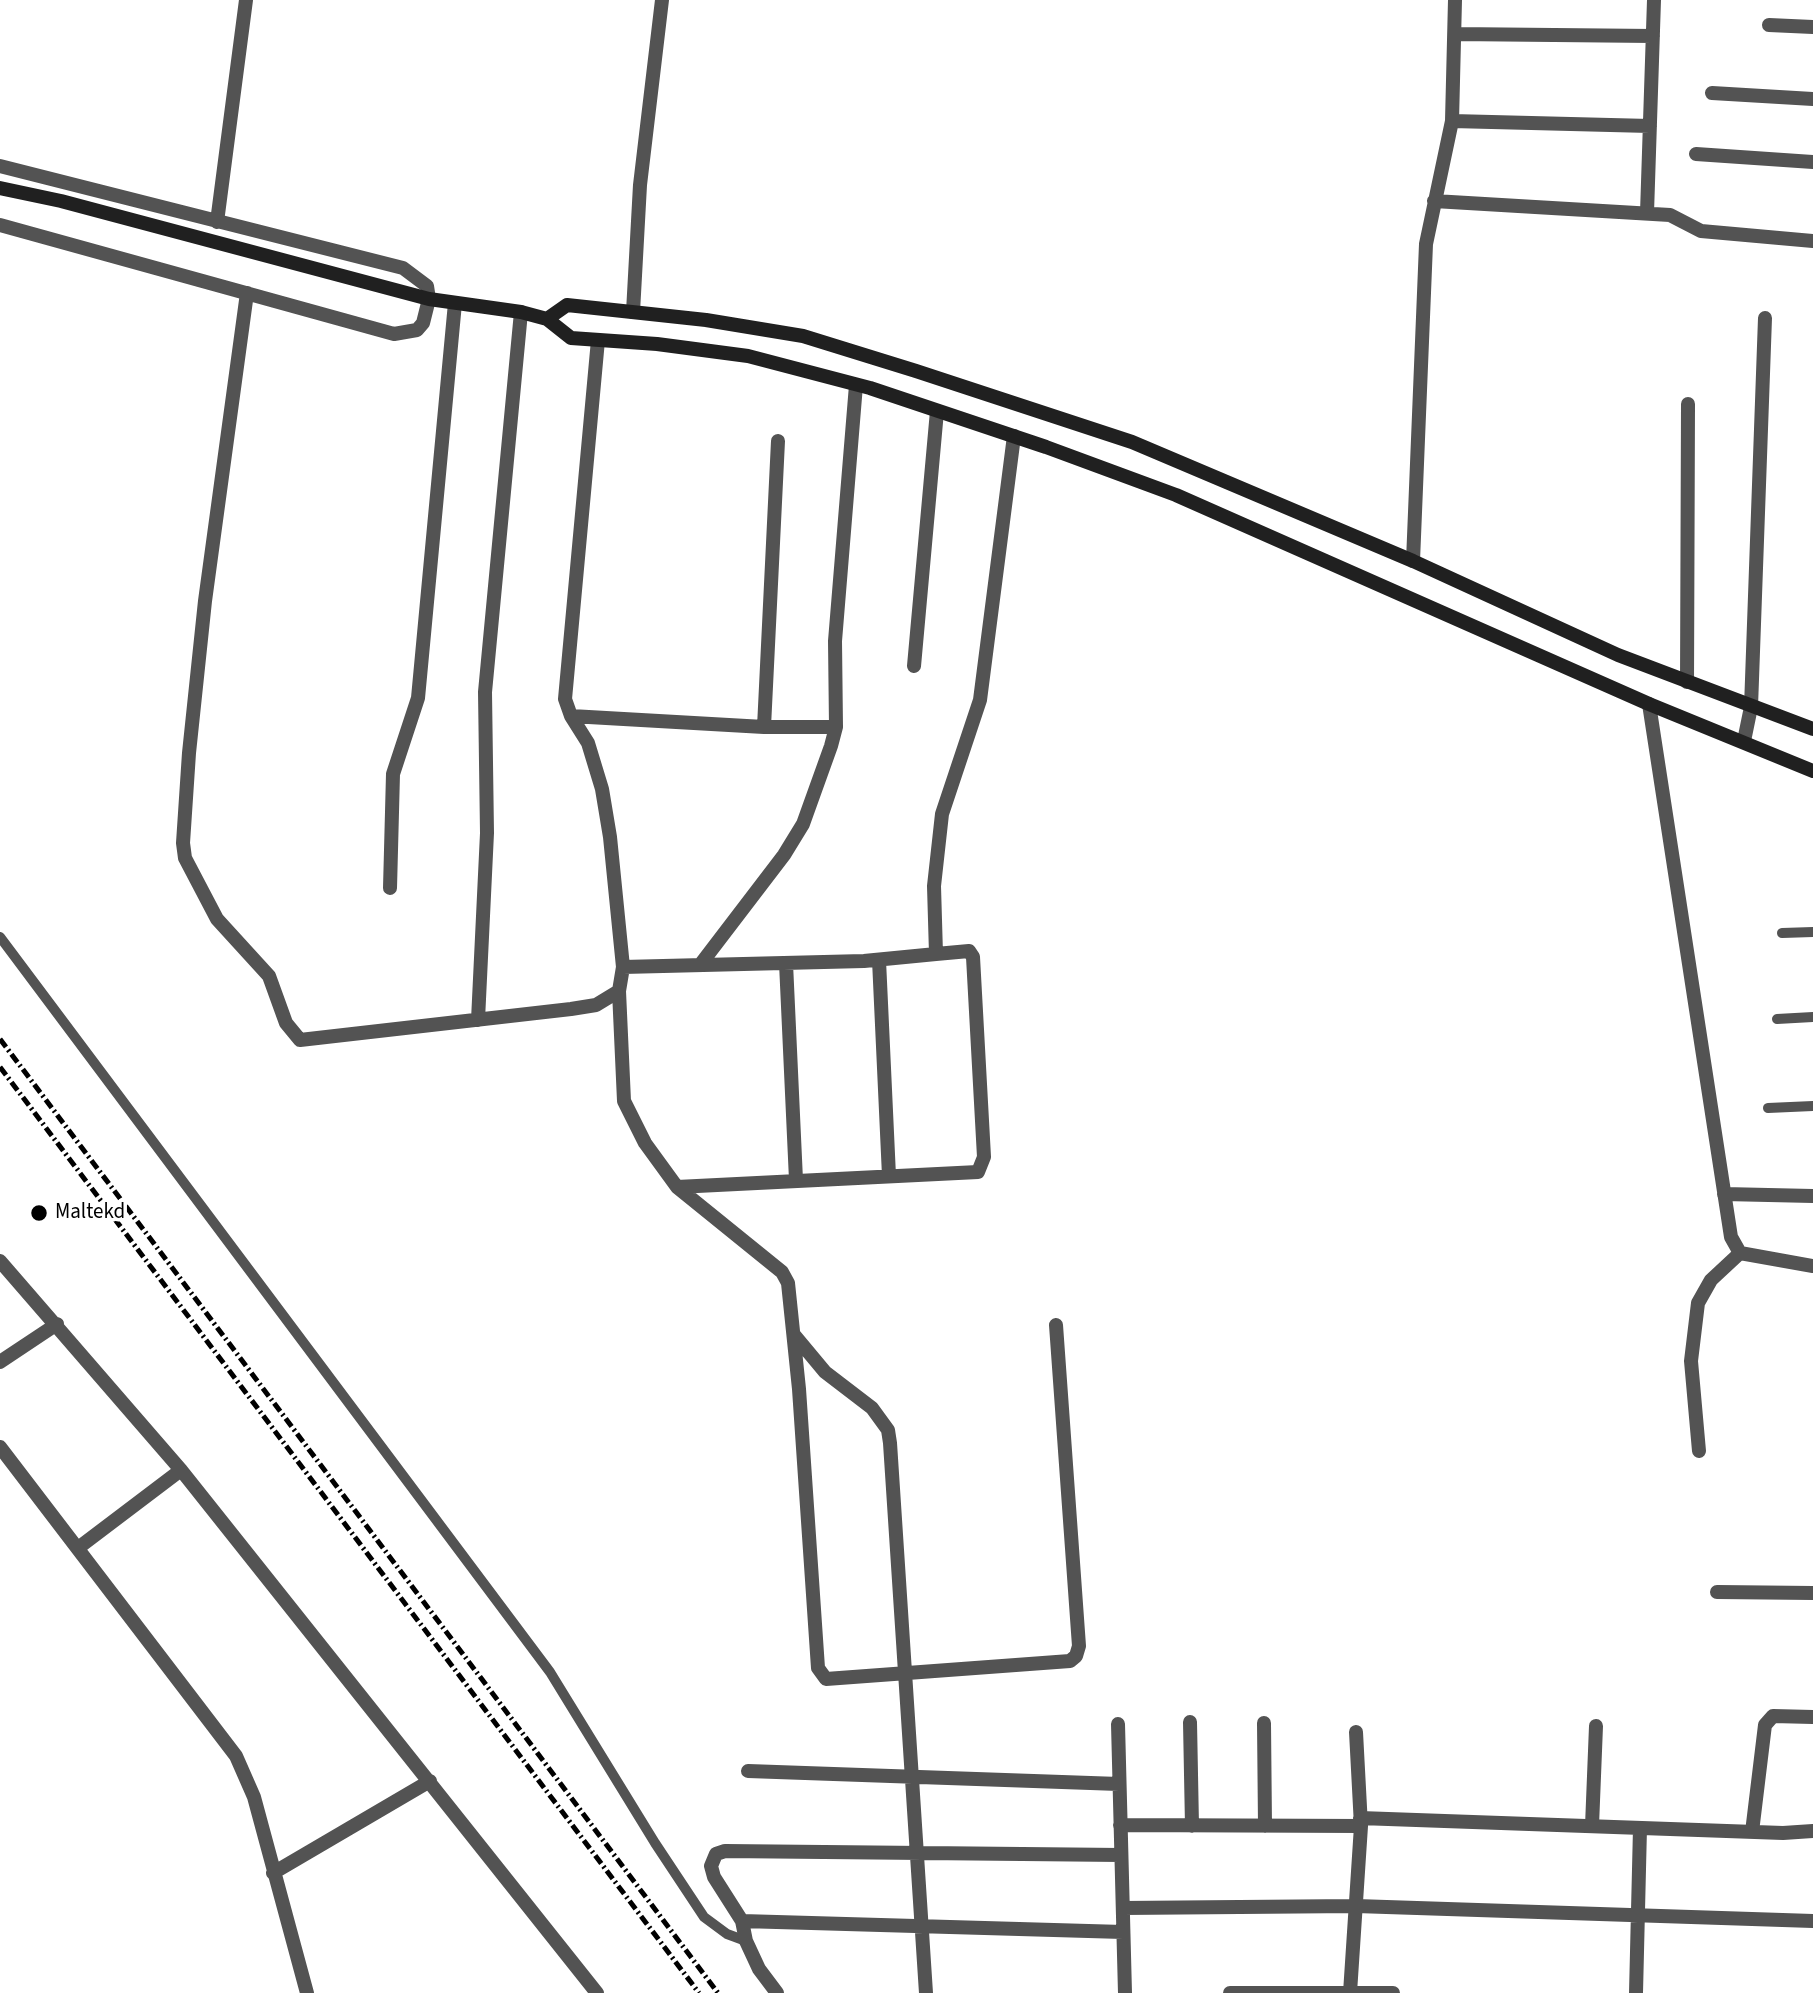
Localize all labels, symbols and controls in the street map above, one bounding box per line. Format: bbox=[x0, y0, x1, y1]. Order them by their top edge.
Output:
place label: Maltekd bbox=[55, 1200, 125, 1226]
marker: Maltekd bbox=[29, 1203, 49, 1223]

